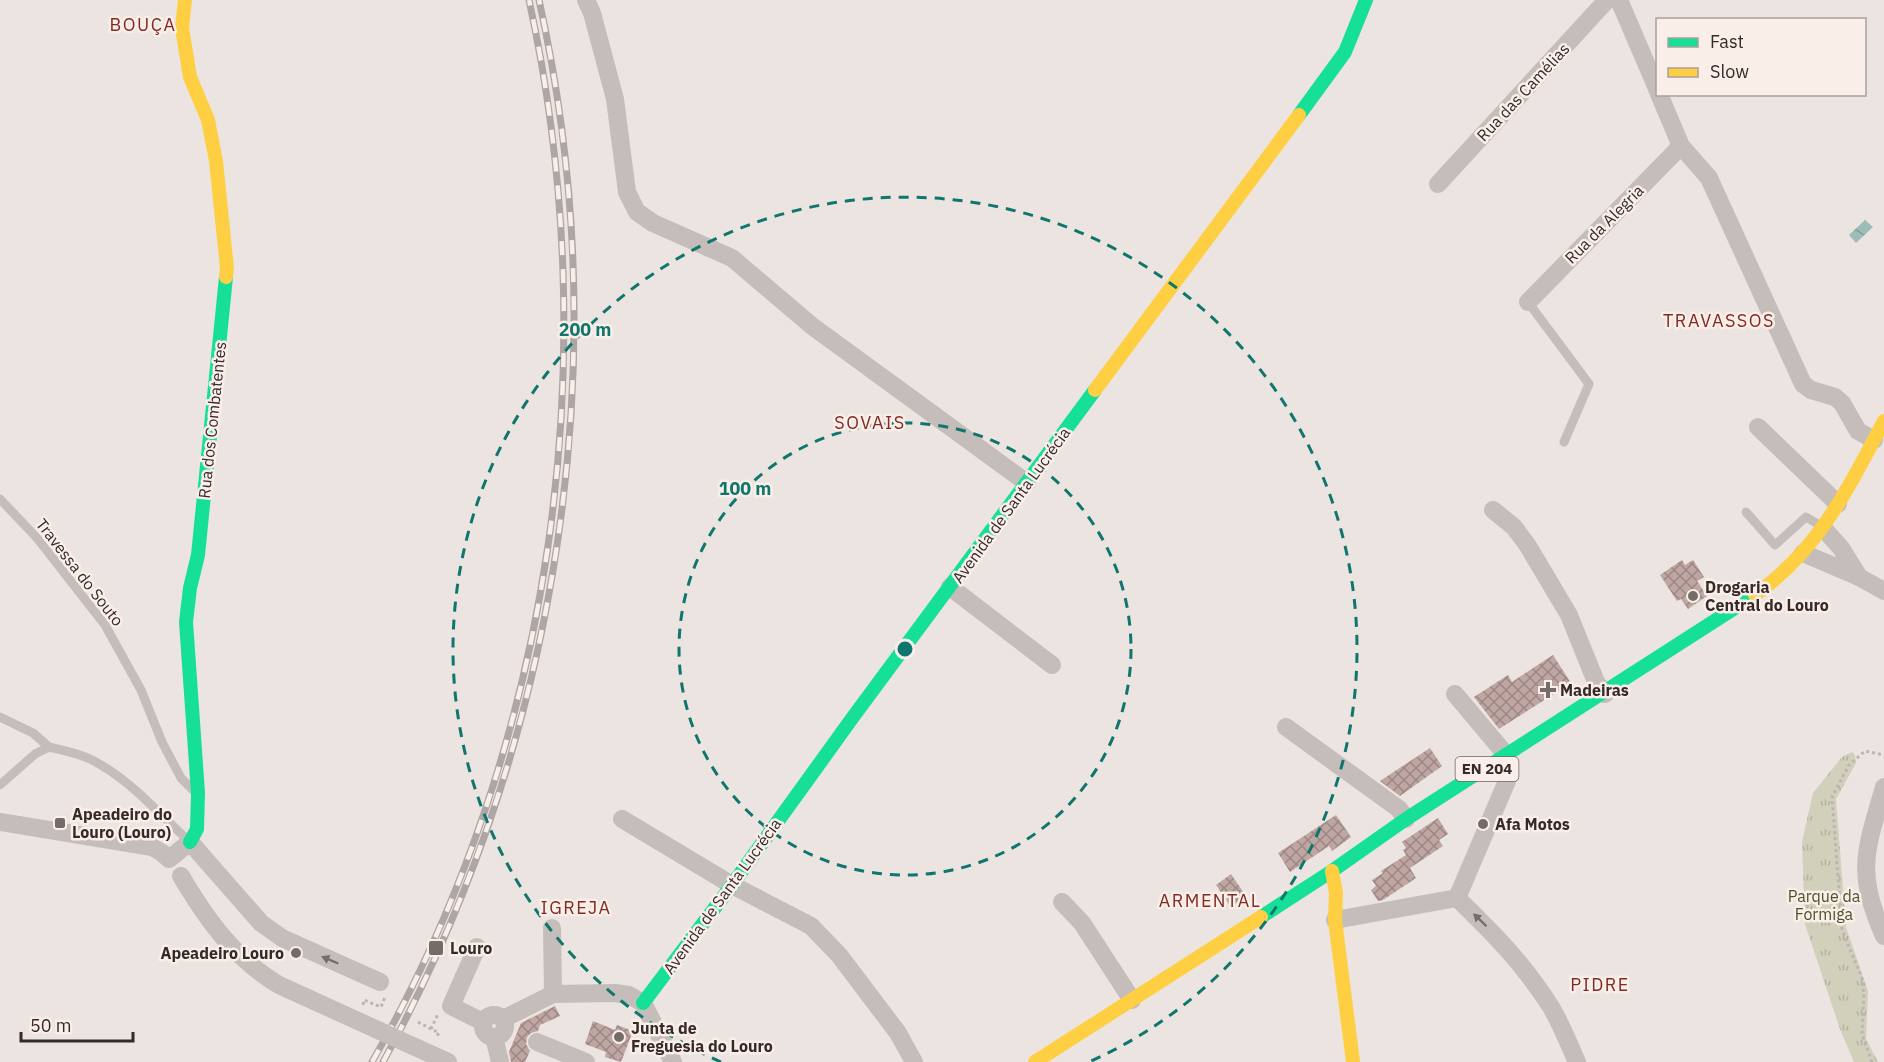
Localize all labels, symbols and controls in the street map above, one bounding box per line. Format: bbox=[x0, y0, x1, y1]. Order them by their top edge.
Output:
district label: BOUÇA bbox=[110, 13, 176, 36]
legend bbox=[1656, 18, 1866, 96]
text: Fast bbox=[1710, 30, 1744, 53]
street label: Rua das Camélias bbox=[1472, 39, 1574, 145]
text: Slow bbox=[1710, 60, 1749, 83]
street label: Rua da Alegria bbox=[1560, 180, 1648, 268]
district label: TRAVASSOS bbox=[1663, 309, 1775, 332]
text: 200 m bbox=[559, 318, 611, 341]
street label: Rua dos Combatentes bbox=[194, 341, 230, 499]
district label: SOVAIS bbox=[834, 411, 906, 434]
street label: Avenida de Santa Lucrécia bbox=[948, 423, 1075, 587]
text: 100 m bbox=[719, 477, 771, 500]
street label: Travessa do Souto bbox=[32, 514, 128, 630]
place label: Drogaria Central do Louro bbox=[1705, 577, 1829, 615]
marker: Drogaria Central do Louro bbox=[1686, 589, 1700, 603]
centre of rings bbox=[895, 639, 915, 659]
place label: Madeiras bbox=[1560, 680, 1629, 700]
marker: Madeiras bbox=[1541, 683, 1555, 697]
road number: EN 204 bbox=[1456, 757, 1518, 781]
place label: Apeadeiro do Louro (Louro) bbox=[72, 804, 172, 842]
street label: Avenida de Santa Lucrécia bbox=[659, 814, 786, 978]
place label: Afa Motos bbox=[1495, 814, 1570, 834]
marker: Apeadeiro do Louro (Louro) bbox=[53, 816, 67, 830]
marker: Afa Motos bbox=[1476, 817, 1490, 831]
park label: Parque da Formiga bbox=[1788, 886, 1861, 924]
district label: ARMENTAL bbox=[1159, 889, 1261, 912]
district label: IGREJA bbox=[540, 896, 612, 919]
one-way arrow bbox=[1473, 913, 1487, 927]
place label: Louro bbox=[450, 938, 492, 958]
marker: Louro bbox=[427, 939, 445, 957]
place label: Apeadeiro Louro bbox=[160, 943, 284, 963]
marker: Apeadeiro Louro bbox=[289, 946, 303, 960]
one-way arrow bbox=[321, 955, 339, 965]
district label: PIDRE bbox=[1570, 973, 1630, 996]
scale bar bbox=[21, 1005, 134, 1043]
text: 50 m bbox=[30, 1014, 72, 1037]
place label: Junta de Freguesia do Louro bbox=[631, 1018, 773, 1056]
marker: Junta de Freguesia do Louro bbox=[612, 1030, 626, 1044]

